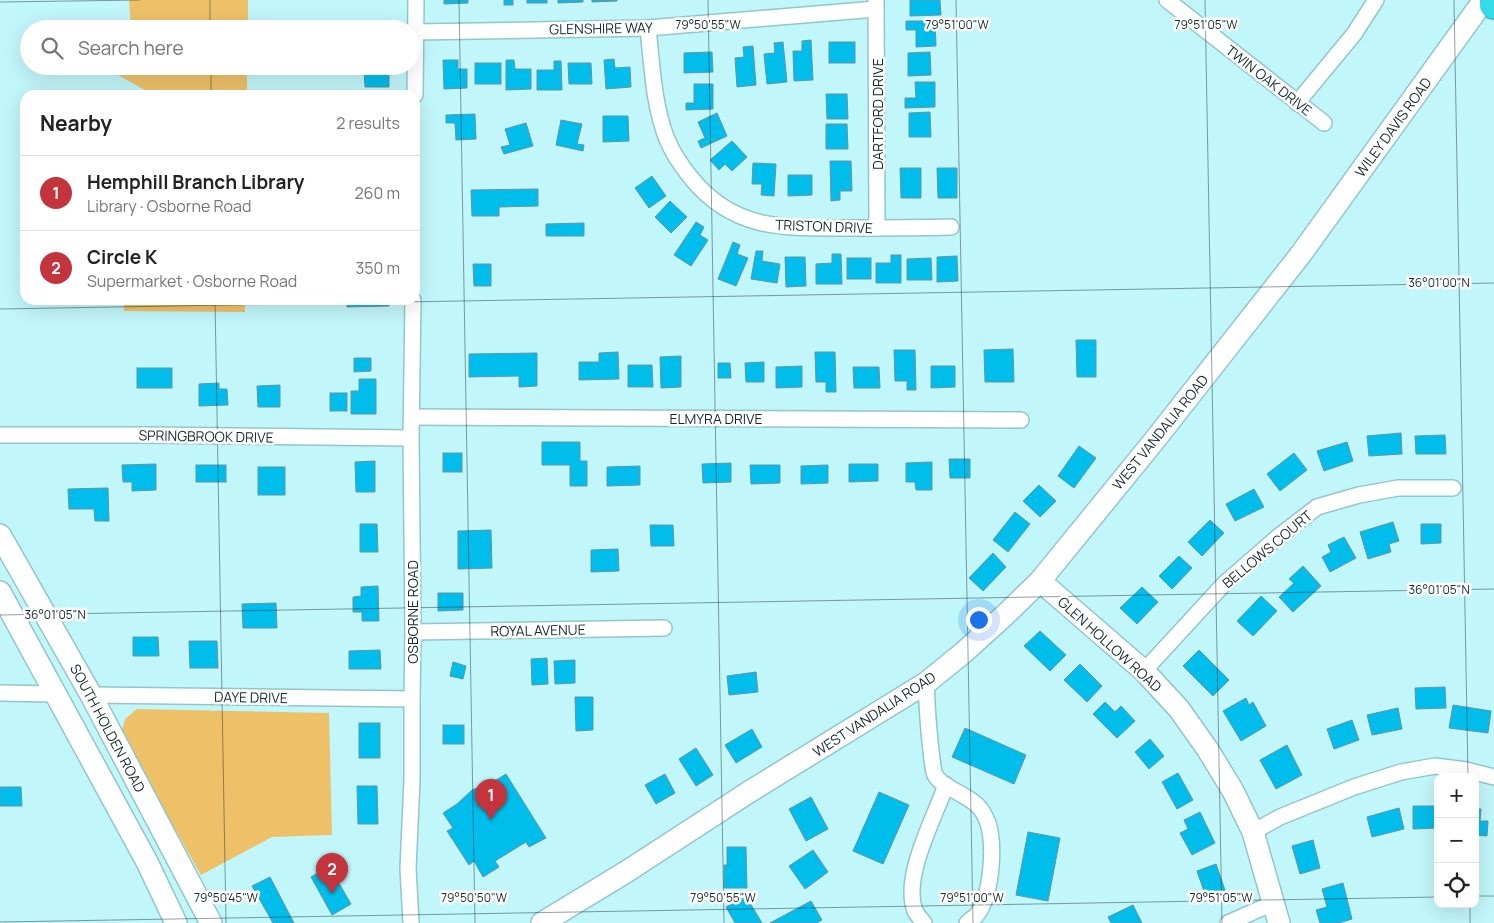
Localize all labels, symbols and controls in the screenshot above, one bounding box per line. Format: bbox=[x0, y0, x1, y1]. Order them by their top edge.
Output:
text: 79°50'55"W bbox=[675, 16, 742, 33]
text: 79°51'00"W bbox=[925, 16, 990, 33]
text: 79°51'05"W bbox=[1174, 16, 1238, 33]
street label: GLENSHIRE WAY bbox=[549, 18, 653, 38]
search box bbox=[20, 20, 420, 75]
icon: search bbox=[38, 34, 66, 62]
text: Search here bbox=[78, 35, 184, 61]
street label: TWIN OAK DRIVE bbox=[1222, 40, 1316, 120]
street label: DARTFORD DRIVE bbox=[868, 58, 887, 170]
street label: WILEY DAVIS ROAD bbox=[1350, 73, 1436, 181]
text: Nearby bbox=[40, 109, 112, 137]
text: 2 results bbox=[336, 112, 400, 134]
text: Hemphill Branch Library bbox=[87, 169, 304, 195]
text: 1 bbox=[52, 182, 60, 204]
text: 260 m bbox=[354, 182, 400, 204]
text: Library · Osborne Road bbox=[87, 195, 251, 217]
street label: TRISTON DRIVE bbox=[775, 215, 873, 237]
text: Circle K bbox=[87, 244, 157, 270]
text: 2 bbox=[51, 257, 61, 279]
text: 350 m bbox=[355, 257, 400, 279]
text: Supermarket · Osborne Road bbox=[87, 270, 297, 292]
text: 36°01'00"N bbox=[1408, 274, 1470, 291]
street label: WEST VANDALIA ROAD bbox=[1108, 370, 1212, 494]
street label: ELMYRA DRIVE bbox=[669, 409, 763, 428]
street label: SPRINGBROOK DRIVE bbox=[138, 425, 274, 447]
street label: BELLOWS COURT bbox=[1218, 505, 1316, 592]
street label: OSBORNE ROAD bbox=[403, 560, 422, 664]
text: 36°01'05"N bbox=[1408, 581, 1470, 598]
street label: GLEN HOLLOW ROAD bbox=[1054, 592, 1166, 696]
text: 36°01'05"N bbox=[24, 606, 86, 623]
your location bbox=[966, 607, 992, 633]
street label: ROYAL AVENUE bbox=[490, 620, 586, 640]
street label: SOUTH HOLDEN ROAD bbox=[66, 660, 150, 796]
street label: WEST VANDALIA ROAD bbox=[809, 667, 939, 761]
street label: DAYE DRIVE bbox=[214, 687, 288, 707]
map controls bbox=[1434, 773, 1479, 908]
button: + bbox=[1434, 773, 1479, 818]
pin: 1 bbox=[475, 779, 507, 820]
button: − bbox=[1434, 818, 1479, 863]
pin: 2 bbox=[316, 853, 348, 894]
button: locate bbox=[1434, 863, 1479, 908]
text: 79°50'45"W bbox=[194, 889, 259, 906]
text: 79°50'50"W bbox=[441, 889, 508, 906]
text: 79°50'55"W bbox=[690, 889, 757, 906]
text: 79°51'00"W bbox=[940, 889, 1005, 906]
text: 79°51'05"W bbox=[1189, 889, 1253, 906]

